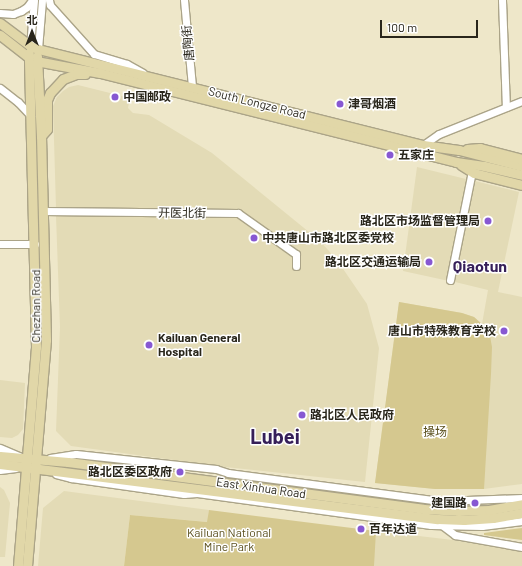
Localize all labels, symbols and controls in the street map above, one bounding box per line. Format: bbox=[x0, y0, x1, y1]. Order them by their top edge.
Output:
north arrow bbox=[12, 12, 52, 52]
scale bar bbox=[382, 12, 480, 38]
text: 北 bbox=[27, 13, 38, 26]
text: 100 m bbox=[387, 20, 417, 34]
street label: 唐陶街 bbox=[179, 24, 197, 62]
street label: South Longze Road bbox=[207, 84, 307, 122]
place label: 中国邮政 bbox=[123, 90, 171, 104]
marker: 中国邮政 bbox=[110, 92, 120, 102]
place label: 津哥烟酒 bbox=[348, 97, 396, 111]
marker: 津哥烟酒 bbox=[335, 99, 345, 109]
place label: 五家庄 bbox=[398, 148, 434, 162]
marker: 五家庄 bbox=[385, 150, 395, 160]
street label: 开医北街 bbox=[158, 205, 206, 221]
place label: 路北区市场监督管理局 bbox=[360, 214, 480, 228]
marker: 路北区市场监督管理局 bbox=[483, 216, 493, 226]
place label: 中共唐山市路北区委党校 bbox=[262, 231, 394, 245]
marker: 中共唐山市路北区委党校 bbox=[249, 233, 259, 243]
place label: 路北区交通运输局 bbox=[325, 255, 421, 269]
district label: Qiaotun bbox=[453, 256, 507, 276]
marker: 路北区交通运输局 bbox=[424, 257, 434, 267]
street label: Chezhan Road bbox=[29, 269, 43, 343]
place label: 唐山市特殊教育学校 bbox=[388, 324, 496, 338]
marker: 唐山市特殊教育学校 bbox=[499, 326, 509, 336]
place label: Kailuan General Hospital bbox=[158, 331, 240, 359]
marker: Kailuan General Hospital bbox=[143, 339, 155, 351]
place label: 路北区人民政府 bbox=[310, 408, 394, 422]
marker: 路北区人民政府 bbox=[297, 410, 307, 420]
district label: Lubei bbox=[250, 424, 300, 448]
park label: 操场 bbox=[423, 425, 447, 439]
place label: 路北区委区政府 bbox=[88, 465, 172, 479]
marker: 路北区委区政府 bbox=[175, 467, 185, 477]
street label: East Xinhua Road bbox=[215, 475, 307, 501]
place label: 建国路 bbox=[431, 496, 467, 510]
marker: 建国路 bbox=[470, 498, 480, 508]
place label: 百年达道 bbox=[369, 522, 417, 536]
marker: 百年达道 bbox=[356, 524, 366, 534]
park label: Kailuan National Mine Park bbox=[187, 526, 271, 554]

